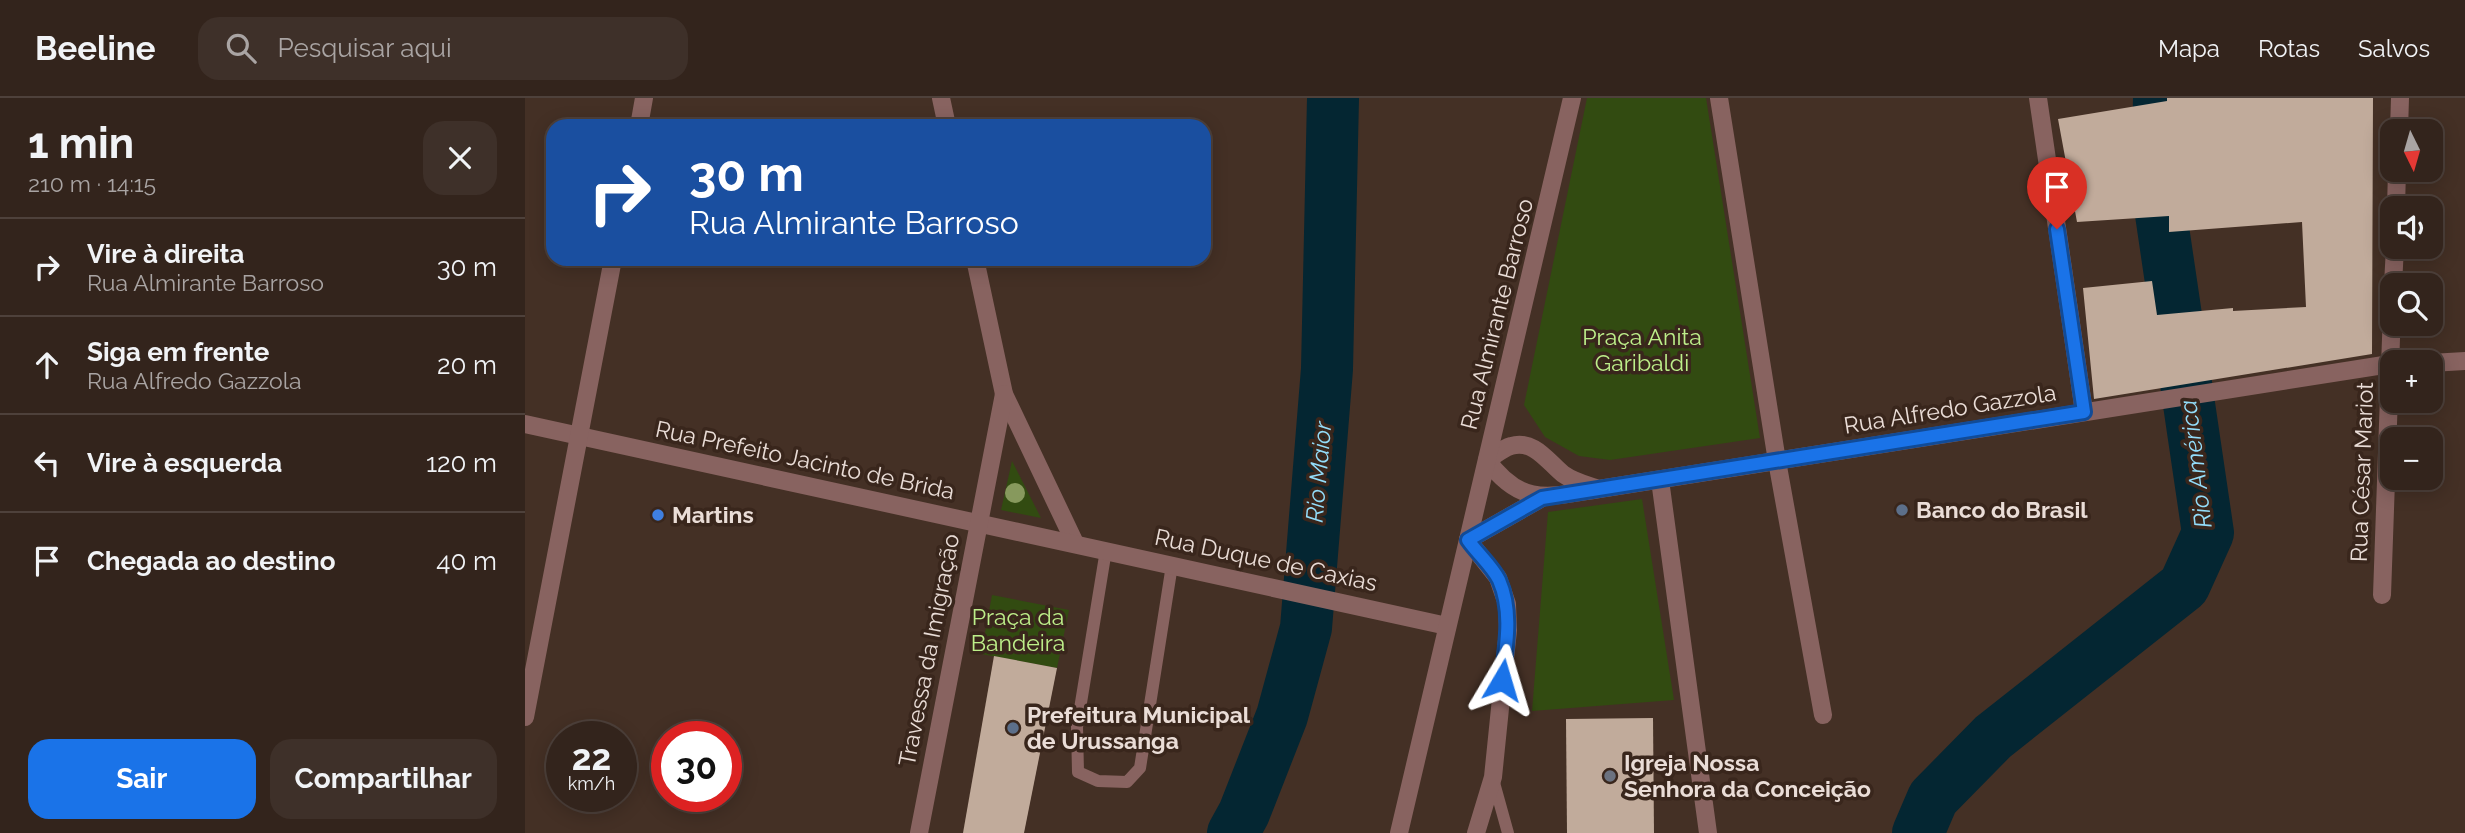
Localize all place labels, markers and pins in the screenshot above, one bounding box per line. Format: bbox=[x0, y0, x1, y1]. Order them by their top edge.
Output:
pin bbox=[2027, 157, 2087, 229]
place label: Banco do Brasil bbox=[1916, 496, 2088, 523]
place label: Martins bbox=[672, 501, 754, 528]
marker: Banco do Brasil bbox=[1894, 502, 1910, 518]
marker: Martins bbox=[650, 507, 666, 523]
place label: Prefeitura Municipal de Urussanga bbox=[1027, 701, 1251, 754]
marker: Prefeitura Municipal de Urussanga bbox=[1005, 720, 1021, 736]
place label: Igreja Nossa Senhora da Conceição bbox=[1624, 749, 1871, 802]
marker: Igreja Nossa Senhora da Conceição bbox=[1602, 768, 1618, 784]

